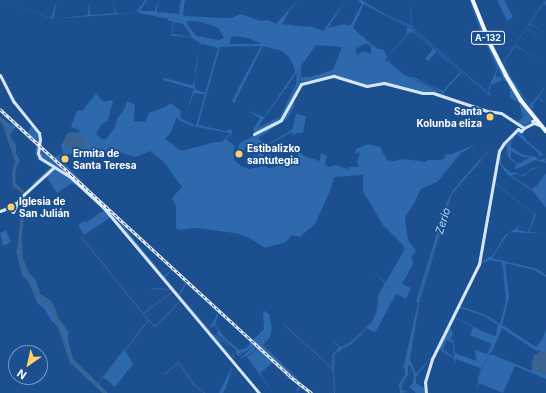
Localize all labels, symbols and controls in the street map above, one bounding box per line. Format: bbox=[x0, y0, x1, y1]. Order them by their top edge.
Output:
road number: A-132 bbox=[471, 31, 505, 45]
place label: Santa Kolunba eliza bbox=[416, 105, 482, 128]
marker: Santa Kolunba eliza bbox=[485, 112, 495, 122]
place label: Estibalizko santutegia bbox=[247, 142, 300, 166]
place label: Ermita de Santa Teresa bbox=[73, 147, 137, 170]
marker: Estibalizko santutegia bbox=[234, 149, 244, 159]
marker: Ermita de Santa Teresa bbox=[60, 154, 70, 164]
place label: Iglesia de San Julián bbox=[19, 195, 69, 218]
marker: Iglesia de San Julián bbox=[6, 202, 16, 212]
water label: Zerio bbox=[433, 206, 453, 236]
north arrow bbox=[8, 345, 48, 385]
text: N bbox=[14, 366, 29, 382]

